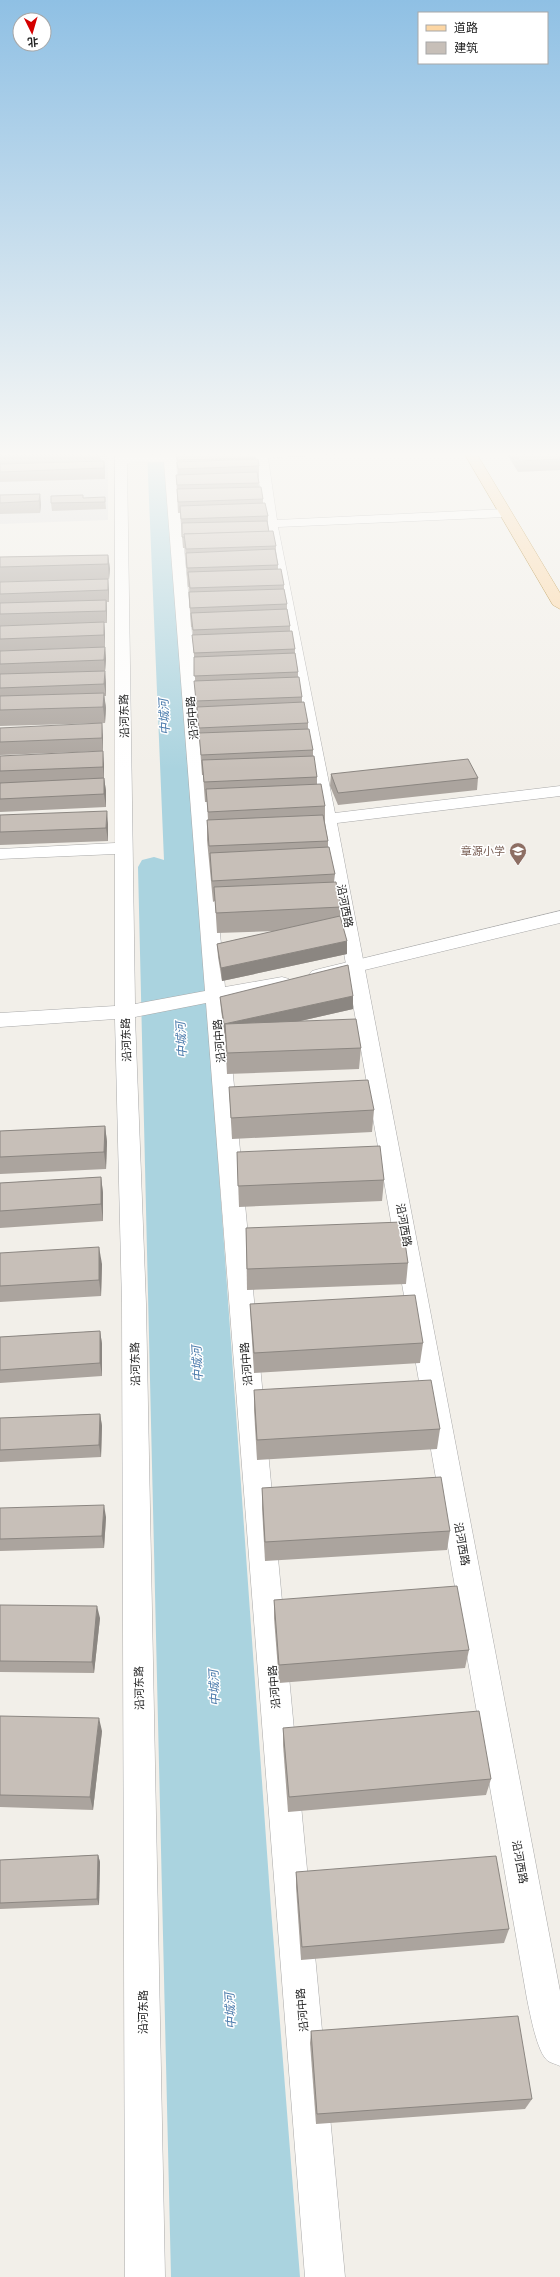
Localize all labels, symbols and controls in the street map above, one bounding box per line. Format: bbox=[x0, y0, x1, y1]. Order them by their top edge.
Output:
north arrow bbox=[12, 12, 52, 52]
legend bbox=[418, 12, 548, 64]
text: 道路 bbox=[454, 20, 478, 35]
text: 北 bbox=[27, 35, 39, 49]
text: 建筑 bbox=[454, 40, 478, 55]
street label: 沿河东路 bbox=[117, 694, 131, 738]
street label: 沿河中路 bbox=[183, 695, 201, 741]
water label: 中城河 bbox=[155, 697, 172, 735]
school or university icon: 章源小学 bbox=[508, 841, 528, 866]
place label: 章源小学 bbox=[461, 844, 505, 858]
street label: 沿河西路 bbox=[334, 883, 356, 929]
street label: 沿河东路 bbox=[118, 1018, 134, 1062]
street label: 沿河中路 bbox=[210, 1018, 228, 1064]
water label: 中城河 bbox=[172, 1020, 189, 1058]
street label: 沿河西路 bbox=[393, 1202, 415, 1248]
street label: 沿河中路 bbox=[237, 1341, 255, 1387]
street label: 沿河东路 bbox=[128, 1342, 142, 1386]
water label: 中城河 bbox=[188, 1344, 205, 1382]
street label: 沿河西路 bbox=[451, 1521, 473, 1567]
street label: 沿河中路 bbox=[265, 1664, 283, 1710]
street label: 沿河东路 bbox=[132, 1666, 146, 1710]
water label: 中城河 bbox=[205, 1668, 222, 1706]
street label: 沿河西路 bbox=[509, 1839, 531, 1885]
street label: 沿河中路 bbox=[293, 1987, 311, 2033]
street label: 沿河东路 bbox=[136, 1990, 150, 2034]
water label: 中城河 bbox=[221, 1991, 238, 2029]

